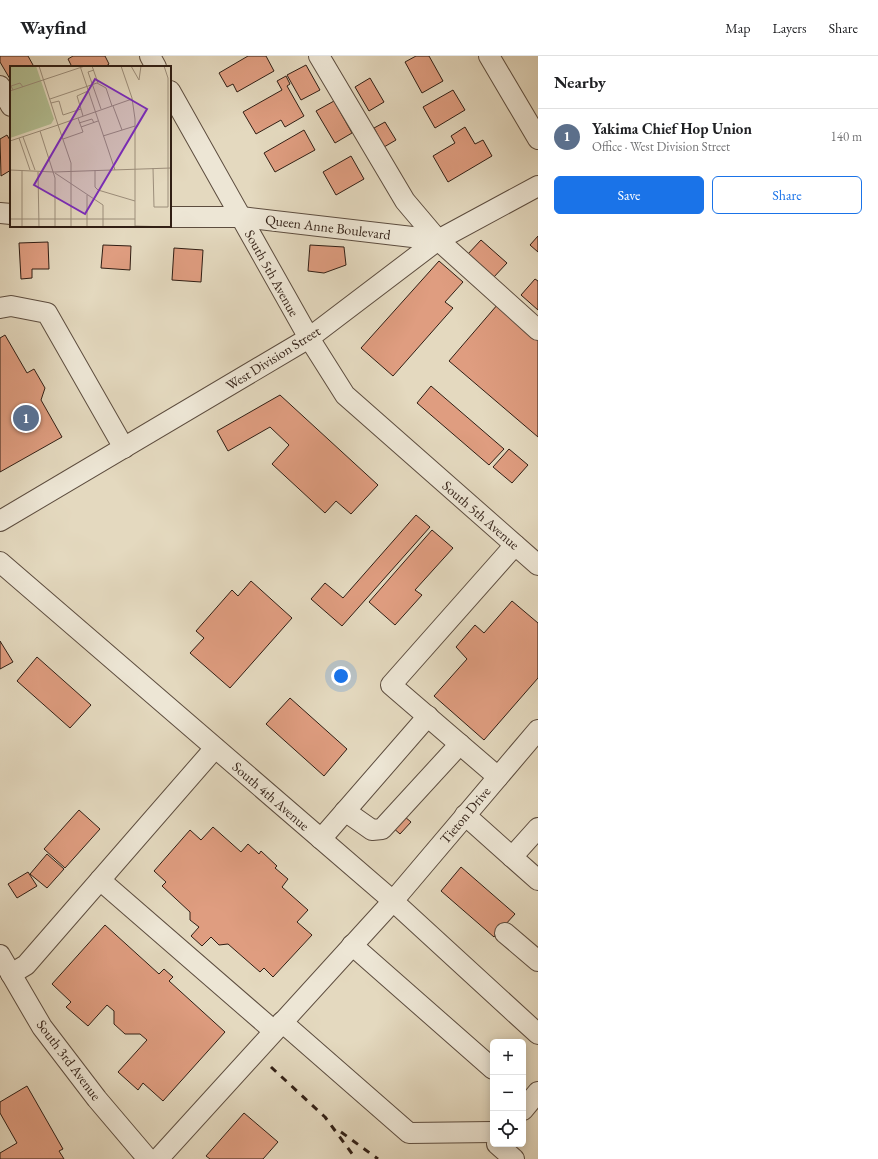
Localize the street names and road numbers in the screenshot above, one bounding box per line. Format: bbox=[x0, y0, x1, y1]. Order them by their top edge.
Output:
street label: Queen Anne Boulevard bbox=[264, 210, 393, 244]
street label: South 5th Avenue bbox=[241, 226, 304, 320]
street label: West Division Street bbox=[222, 321, 324, 394]
street label: South 5th Avenue bbox=[439, 477, 524, 554]
street label: South 4th Avenue bbox=[229, 758, 314, 835]
street label: Tieton Drive bbox=[436, 782, 495, 847]
street label: South 3rd Avenue bbox=[33, 1016, 106, 1104]

